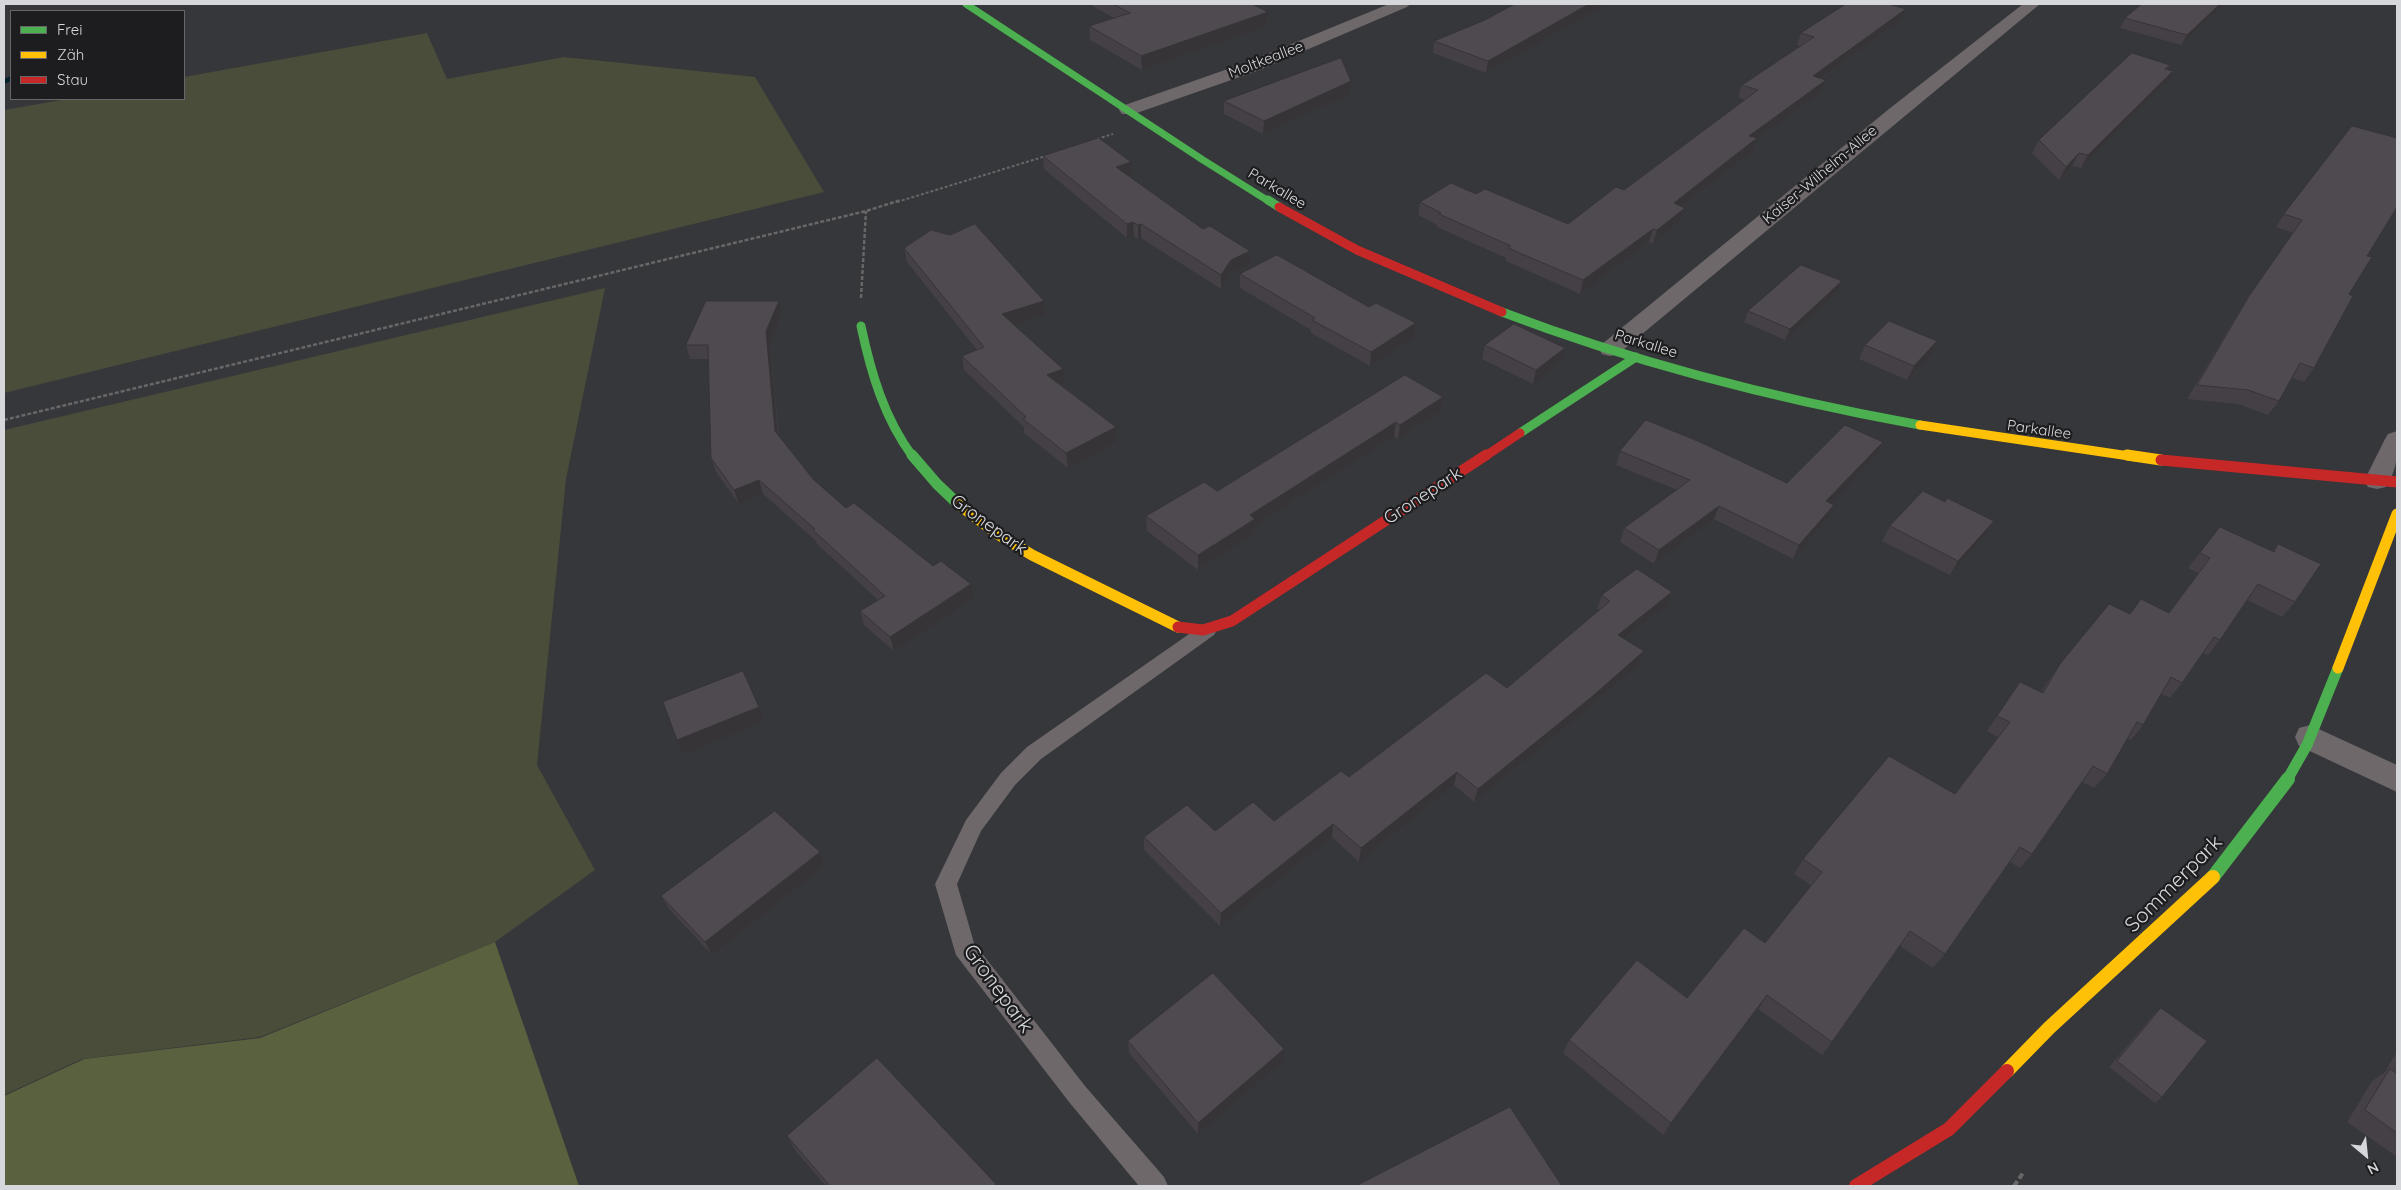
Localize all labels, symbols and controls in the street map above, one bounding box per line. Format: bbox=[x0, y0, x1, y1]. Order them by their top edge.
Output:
legend bbox=[10, 10, 185, 100]
text: Frei bbox=[57, 20, 83, 39]
street label: Moltkeallee bbox=[1226, 37, 1306, 83]
text: Zäh bbox=[57, 45, 84, 64]
text: Stau bbox=[57, 70, 88, 89]
street label: Kaiser-Wilhelm-Allee bbox=[1759, 122, 1881, 228]
street label: Parkallee bbox=[1245, 165, 1309, 213]
street label: Parkallee bbox=[1613, 326, 1679, 362]
street label: Parkallee bbox=[2006, 417, 2072, 443]
street label: Gronepark bbox=[1380, 463, 1466, 529]
street label: Gronepark bbox=[947, 490, 1031, 560]
street label: Sommerpark bbox=[2120, 830, 2228, 938]
street label: Gronepark bbox=[957, 940, 1039, 1038]
north arrow bbox=[2341, 1130, 2391, 1180]
text: N bbox=[2364, 1158, 2382, 1179]

